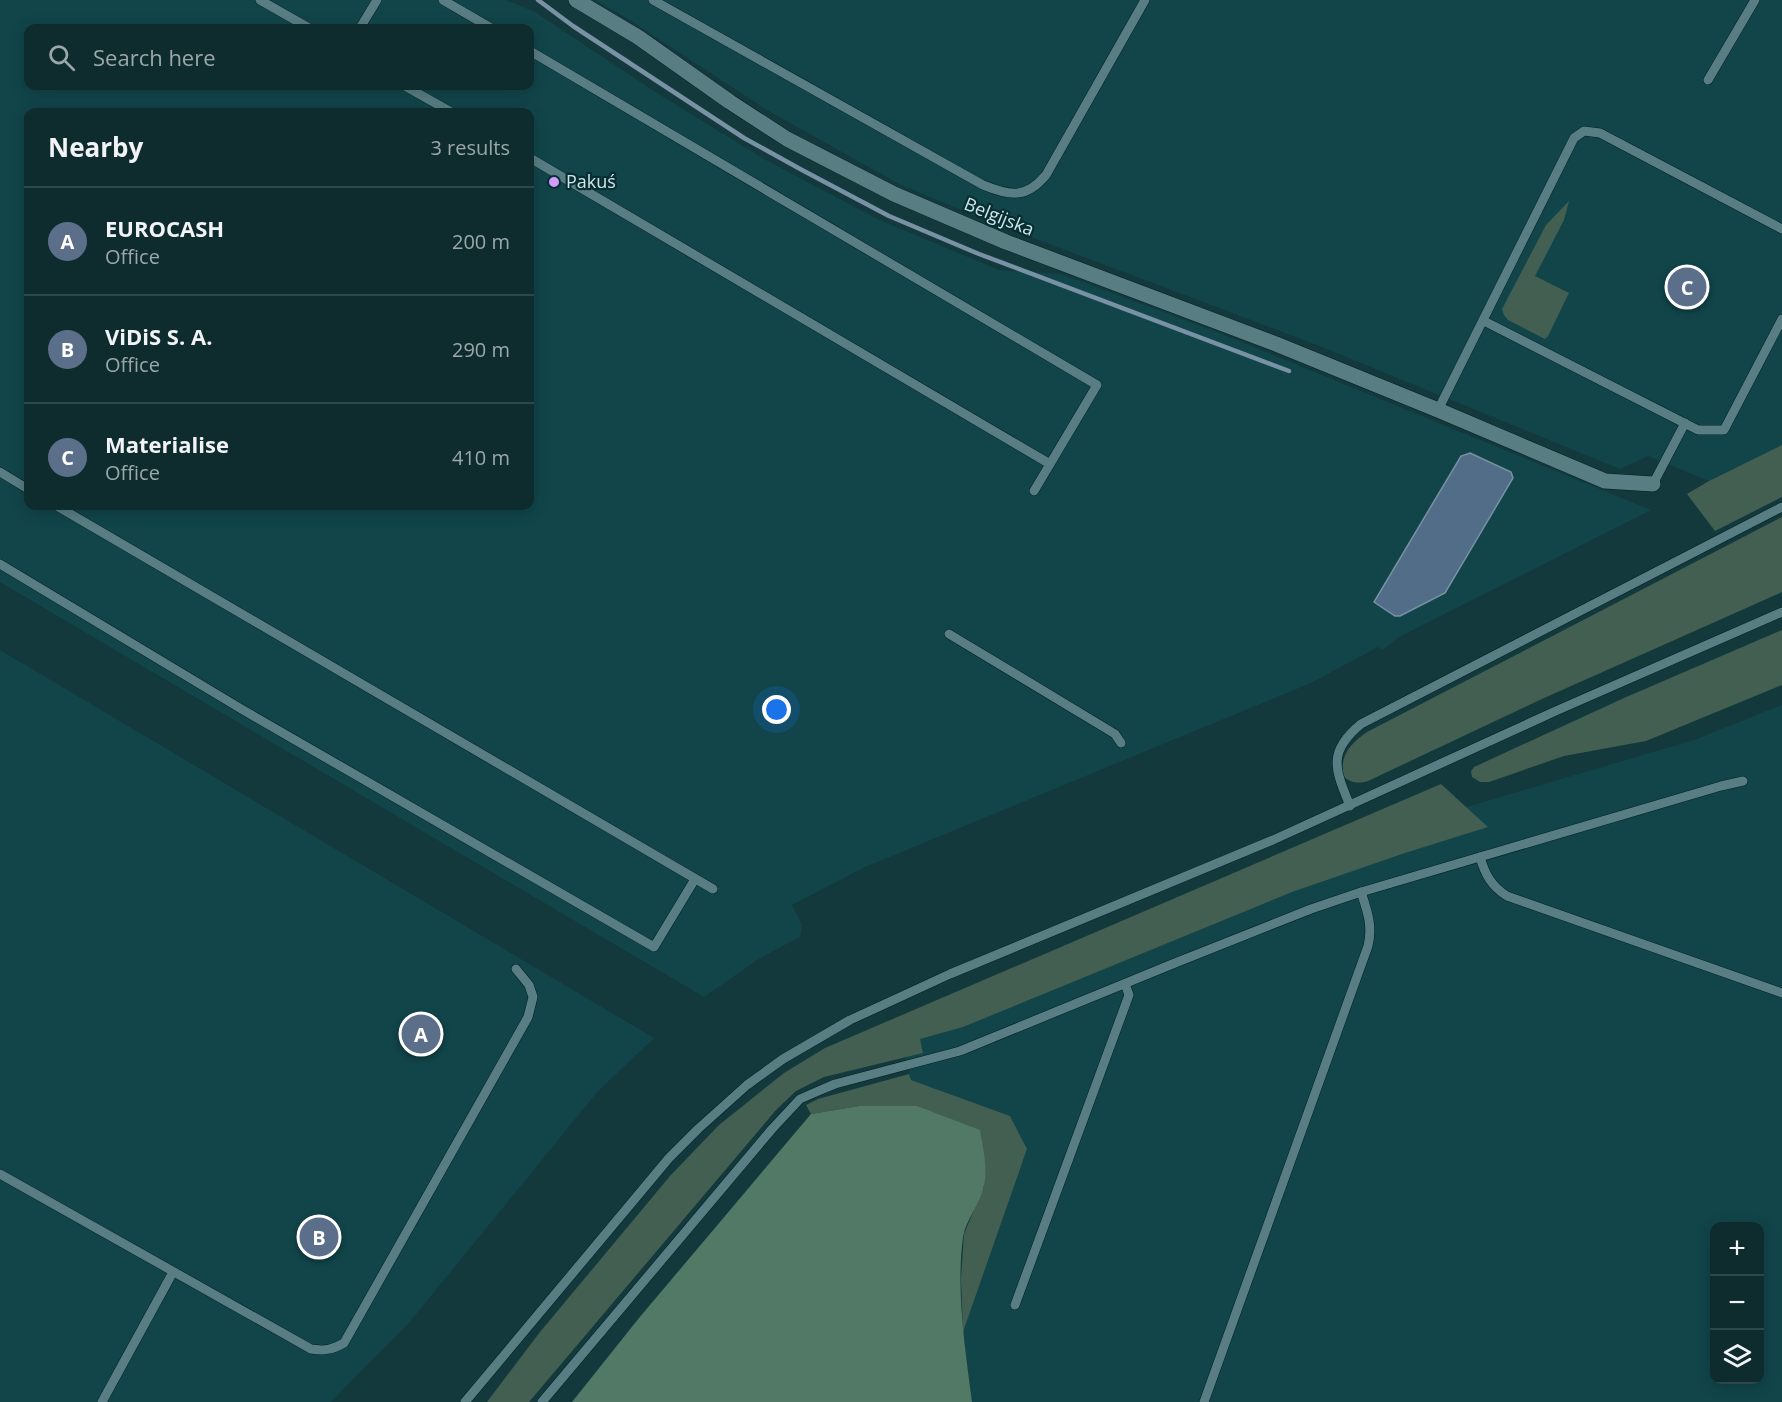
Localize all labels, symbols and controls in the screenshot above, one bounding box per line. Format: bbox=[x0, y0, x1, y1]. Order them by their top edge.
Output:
search box bbox=[24, 24, 534, 90]
icon: search bbox=[45, 41, 78, 74]
text: Search here bbox=[93, 42, 216, 72]
text: Nearby bbox=[48, 129, 143, 165]
text: 3 results bbox=[430, 134, 510, 161]
place label: Pakuś bbox=[566, 169, 616, 193]
marker: Pakuś bbox=[547, 175, 561, 189]
street label: Belgijska bbox=[961, 191, 1038, 241]
text: EUROCASH bbox=[105, 213, 224, 243]
text: A bbox=[61, 228, 74, 255]
text: 200 m bbox=[452, 228, 510, 255]
text: Office bbox=[105, 243, 160, 270]
pin: C bbox=[1668, 264, 1706, 310]
text: ViDiS S. A. bbox=[105, 321, 212, 351]
text: B bbox=[61, 336, 74, 363]
text: 290 m bbox=[452, 336, 510, 363]
text: Office bbox=[105, 351, 160, 378]
text: Materialise bbox=[105, 429, 229, 459]
text: C bbox=[61, 444, 74, 471]
text: 410 m bbox=[452, 444, 510, 471]
text: Office bbox=[105, 459, 160, 486]
your location bbox=[762, 695, 791, 724]
pin: A bbox=[402, 1012, 440, 1056]
pin: B bbox=[300, 1214, 338, 1260]
map controls bbox=[1710, 1222, 1764, 1384]
button: + bbox=[1710, 1222, 1764, 1276]
button: − bbox=[1710, 1276, 1764, 1330]
button: layers bbox=[1710, 1330, 1764, 1384]

